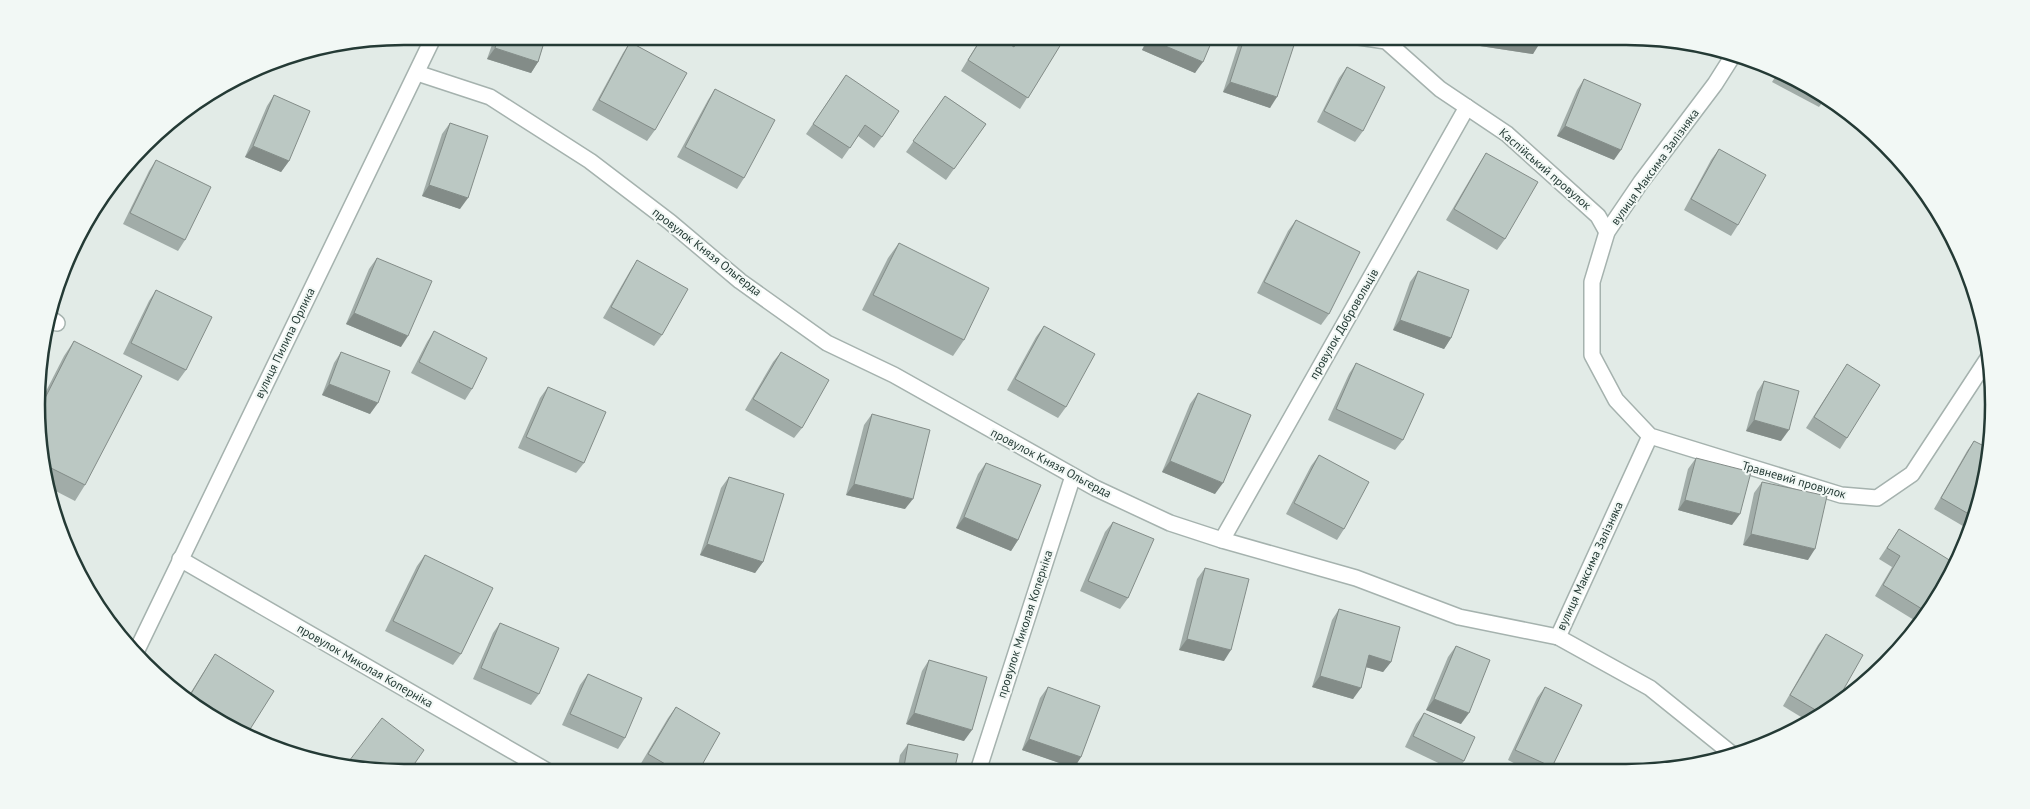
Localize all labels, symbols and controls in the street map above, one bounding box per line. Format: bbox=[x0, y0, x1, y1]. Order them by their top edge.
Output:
street label: вулиця Максима Залізняка bbox=[1607, 106, 1702, 228]
street label: Каспійський провулок bbox=[1496, 125, 1595, 213]
street label: провулок Князя Ольгерда bbox=[650, 204, 765, 299]
street label: провулок Добровольців bbox=[1306, 266, 1381, 382]
street label: вулиця Пилипа Орлика bbox=[251, 285, 318, 400]
street label: провулок Князя Ольгерда bbox=[988, 424, 1114, 501]
street label: Травневий провулок bbox=[1740, 457, 1848, 502]
street label: вулиця Максима Залізняка bbox=[1553, 499, 1626, 633]
street label: провулок Миколая Коперніка bbox=[994, 548, 1056, 700]
street label: провулок Миколая Коперніка bbox=[295, 620, 436, 711]

